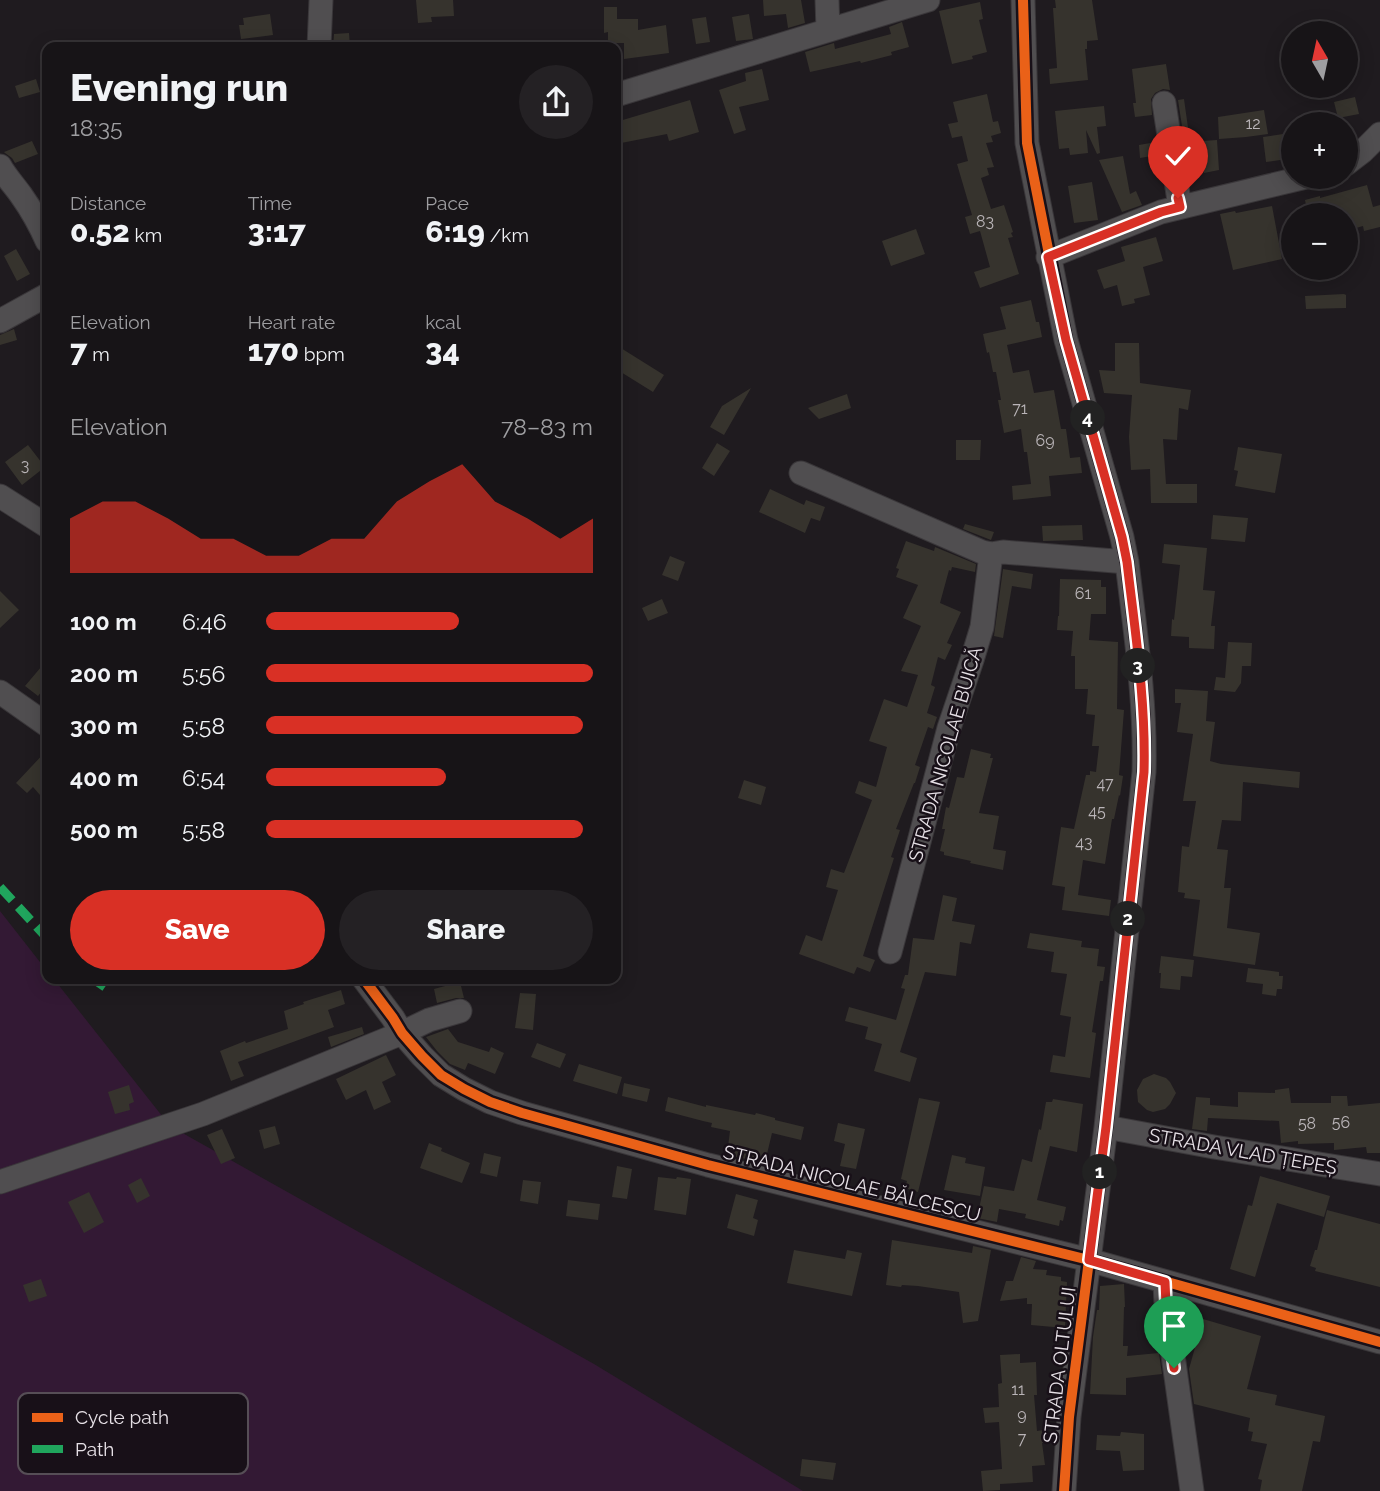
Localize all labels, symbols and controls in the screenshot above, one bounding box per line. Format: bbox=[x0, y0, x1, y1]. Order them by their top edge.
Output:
north arrow bbox=[1281, 21, 1358, 98]
map controls bbox=[1281, 21, 1358, 280]
text: Evening run bbox=[70, 65, 288, 110]
button: share bbox=[519, 65, 593, 139]
button: + bbox=[1281, 112, 1358, 189]
text: 18:35 bbox=[70, 114, 123, 141]
house number: 12 bbox=[1245, 114, 1261, 133]
pin bbox=[1148, 126, 1208, 198]
icon: check bbox=[1159, 137, 1197, 175]
text: Distance bbox=[70, 192, 146, 214]
text: Time bbox=[248, 192, 292, 214]
text: Pace bbox=[425, 192, 469, 214]
button: − bbox=[1281, 203, 1358, 280]
house number: 83 bbox=[976, 212, 994, 231]
text: 0.52 bbox=[70, 214, 130, 249]
text: 3:17 bbox=[248, 214, 306, 249]
text: 6:19 bbox=[425, 214, 485, 249]
text: km bbox=[130, 224, 162, 246]
text: /km bbox=[485, 224, 529, 246]
text: Elevation bbox=[70, 311, 151, 333]
text: Heart rate bbox=[248, 311, 335, 333]
text: kcal bbox=[425, 311, 461, 333]
text: 7 bbox=[70, 333, 87, 368]
text: 170 bbox=[248, 333, 299, 368]
text: 34 bbox=[425, 333, 460, 368]
text: m bbox=[87, 343, 110, 365]
text: bpm bbox=[299, 343, 345, 365]
house number: 71 bbox=[1012, 399, 1028, 418]
pin: 4 bbox=[1070, 400, 1106, 436]
text: 4 bbox=[1082, 406, 1093, 428]
text: Elevation bbox=[70, 413, 168, 440]
text: 78–83 m bbox=[501, 413, 593, 440]
house number: 69 bbox=[1035, 431, 1055, 450]
house number: 3 bbox=[21, 456, 29, 475]
house number: 61 bbox=[1075, 584, 1091, 603]
text: 100 m bbox=[70, 608, 137, 635]
text: 6:46 bbox=[182, 608, 227, 635]
street label: STRADA NICOLAE BUICĂ bbox=[904, 644, 986, 864]
pin: 3 bbox=[1120, 648, 1156, 684]
text: 3 bbox=[1132, 654, 1143, 676]
text: 200 m bbox=[70, 660, 138, 687]
text: 5:56 bbox=[182, 660, 225, 687]
text: 300 m bbox=[70, 712, 138, 739]
text: 5:58 bbox=[182, 712, 225, 739]
text: 400 m bbox=[70, 764, 138, 791]
text: 6:54 bbox=[182, 764, 225, 791]
house number: 47 bbox=[1096, 774, 1114, 793]
house number: 45 bbox=[1088, 802, 1106, 821]
text: 500 m bbox=[70, 816, 138, 843]
text: 5:58 bbox=[182, 816, 225, 843]
house number: 43 bbox=[1075, 833, 1093, 852]
button: Save bbox=[70, 890, 325, 970]
button: Share bbox=[339, 890, 593, 970]
pin: 2 bbox=[1110, 902, 1146, 936]
text: 2 bbox=[1122, 907, 1133, 929]
house number: 56 bbox=[1332, 1113, 1350, 1132]
house number: 58 bbox=[1298, 1114, 1316, 1133]
street label: STRADA VLAD ȚEPEȘ bbox=[1147, 1124, 1339, 1178]
street label: STRADA NICOLAE BĂLCESCU bbox=[721, 1140, 983, 1226]
pin: 1 bbox=[1082, 1154, 1118, 1190]
text: 1 bbox=[1095, 1160, 1104, 1182]
street label: STRADA OLTULUI bbox=[1039, 1286, 1079, 1444]
pin bbox=[1144, 1296, 1204, 1368]
icon: arrive bbox=[1155, 1307, 1193, 1345]
house number: 11 bbox=[1011, 1380, 1025, 1399]
legend bbox=[18, 1393, 248, 1474]
house number: 9 bbox=[1017, 1405, 1027, 1424]
text: Cycle path bbox=[75, 1406, 169, 1428]
house number: 7 bbox=[1018, 1429, 1027, 1448]
text: Path bbox=[75, 1438, 114, 1460]

